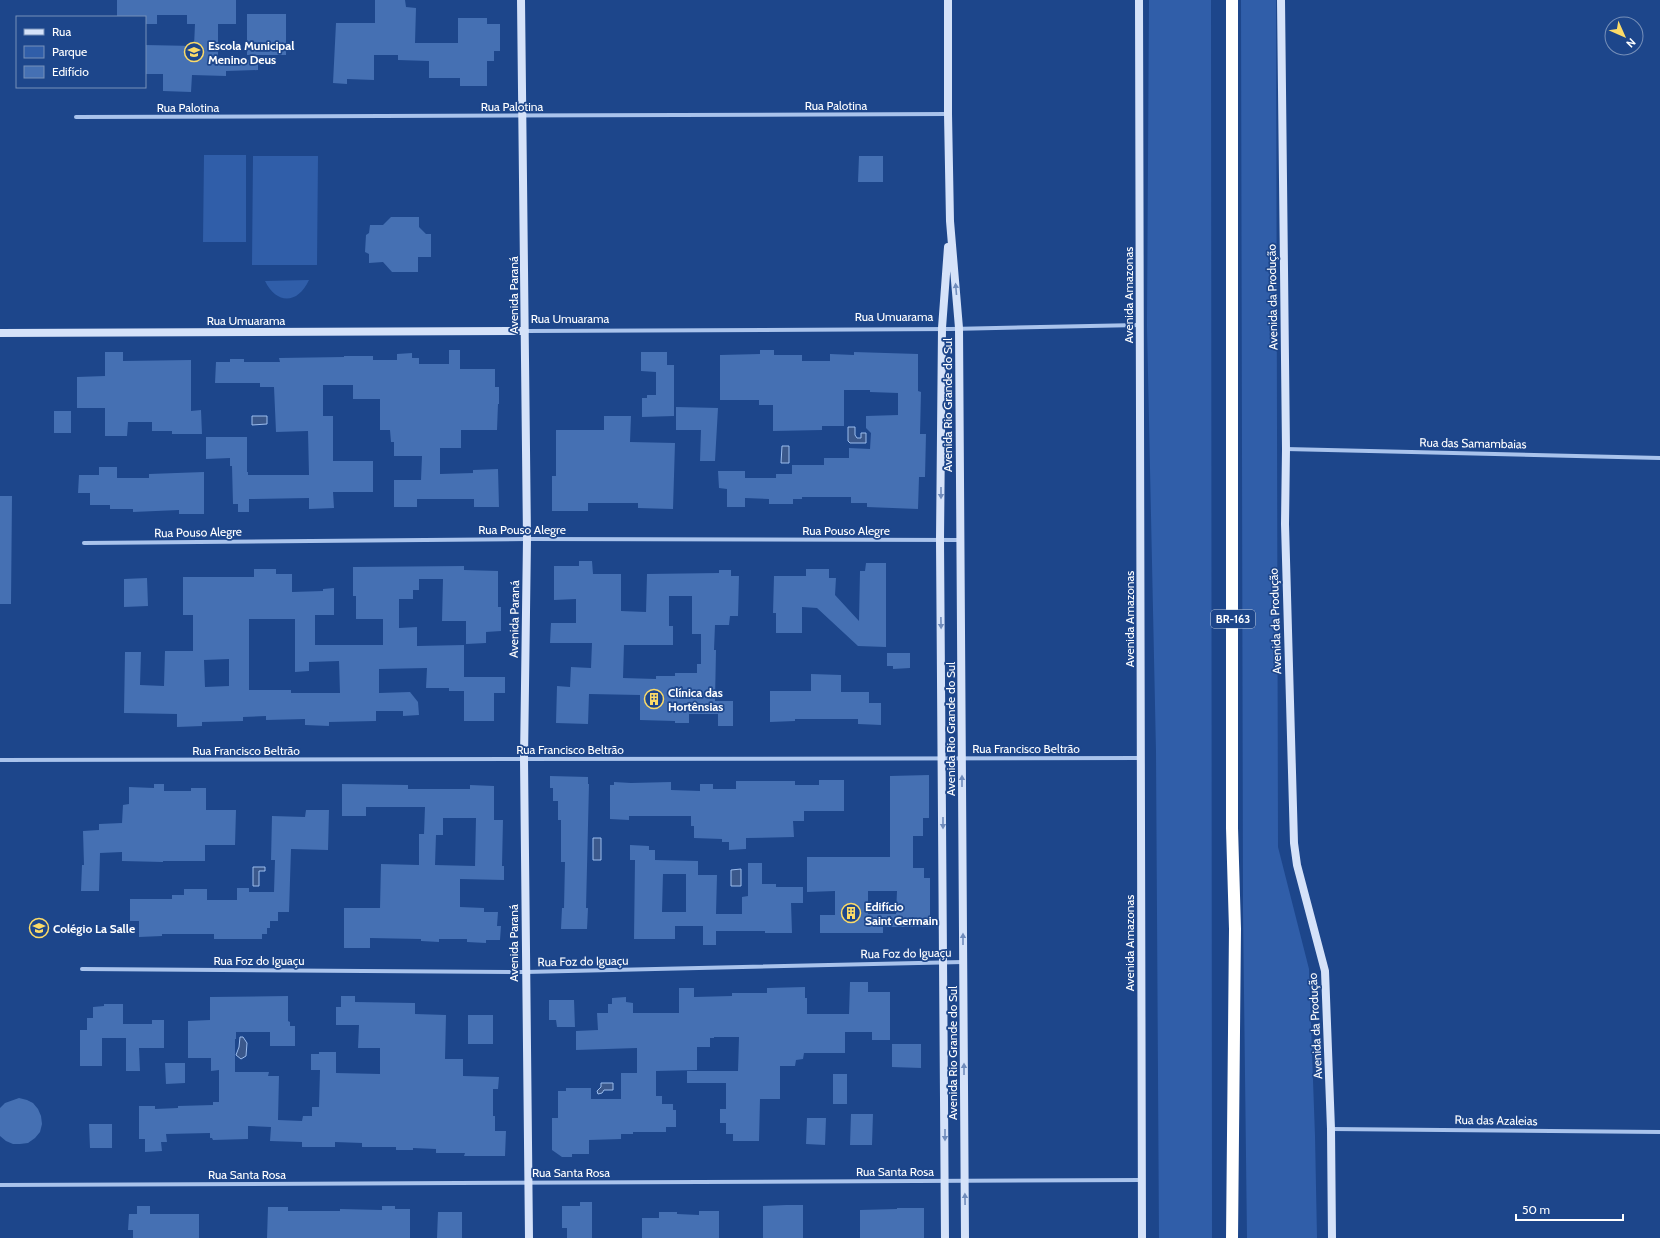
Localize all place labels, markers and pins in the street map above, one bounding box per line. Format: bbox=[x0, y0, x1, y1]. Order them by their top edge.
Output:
place label: Escola Municipal Menino Deus bbox=[208, 38, 294, 67]
school or university icon: Escola Municipal Menino Deus bbox=[183, 41, 205, 63]
place label: Clínica das Hortênsias bbox=[668, 685, 723, 714]
building icon: Clínica das Hortênsias bbox=[643, 688, 665, 710]
place label: Edifício Saint Germain bbox=[865, 899, 938, 928]
building icon: Edifício Saint Germain bbox=[840, 902, 862, 924]
school or university icon: Colégio La Salle bbox=[28, 917, 50, 939]
place label: Colégio La Salle bbox=[53, 921, 135, 936]

